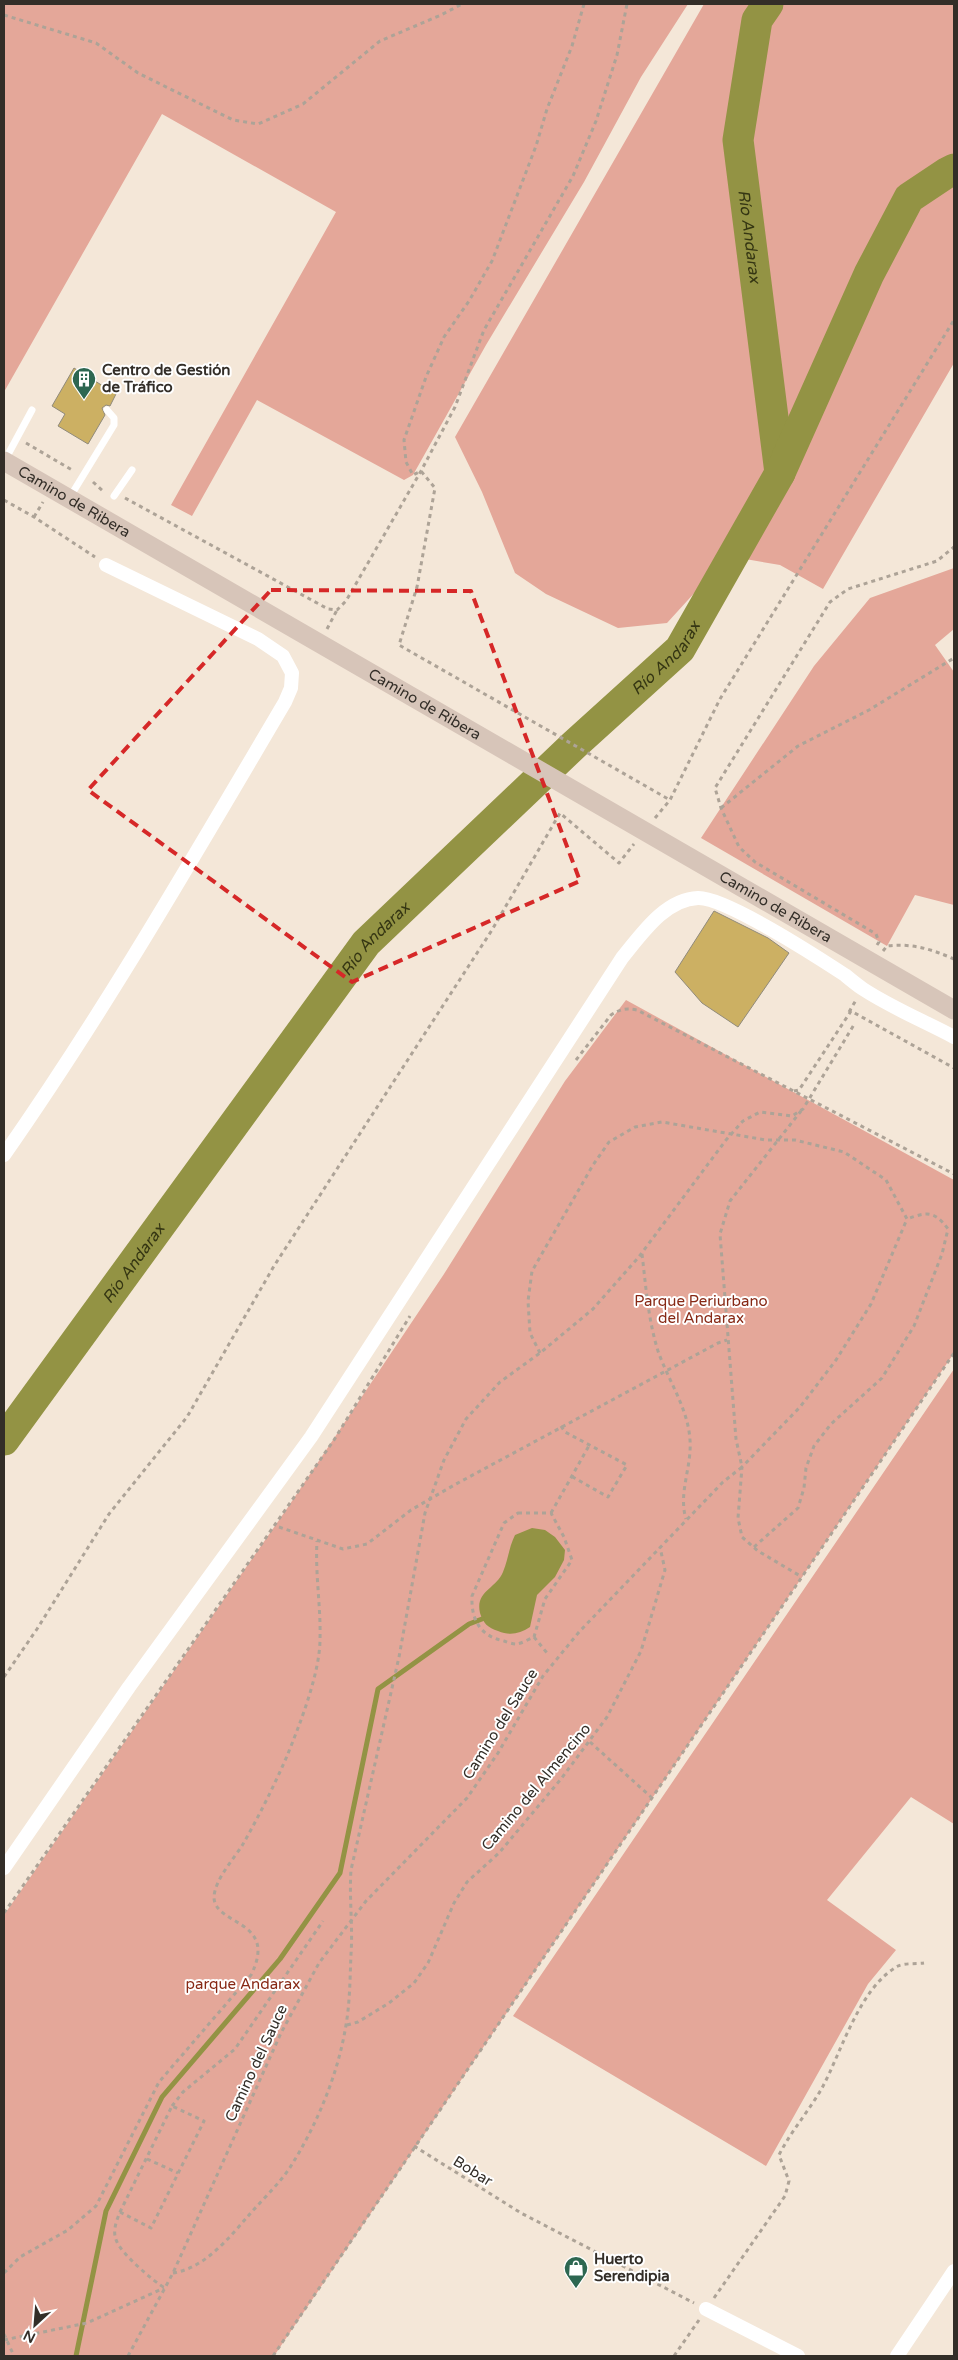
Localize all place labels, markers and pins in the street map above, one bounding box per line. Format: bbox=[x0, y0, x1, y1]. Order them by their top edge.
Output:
place label: Centro de Gestión de Tráfico bbox=[102, 361, 230, 396]
building icon: Centro de Gestión de Tráfico bbox=[71, 366, 97, 400]
place label: Huerto Serendipia bbox=[594, 2250, 670, 2286]
shop icon: Huerto Serendipia bbox=[563, 2255, 589, 2289]

